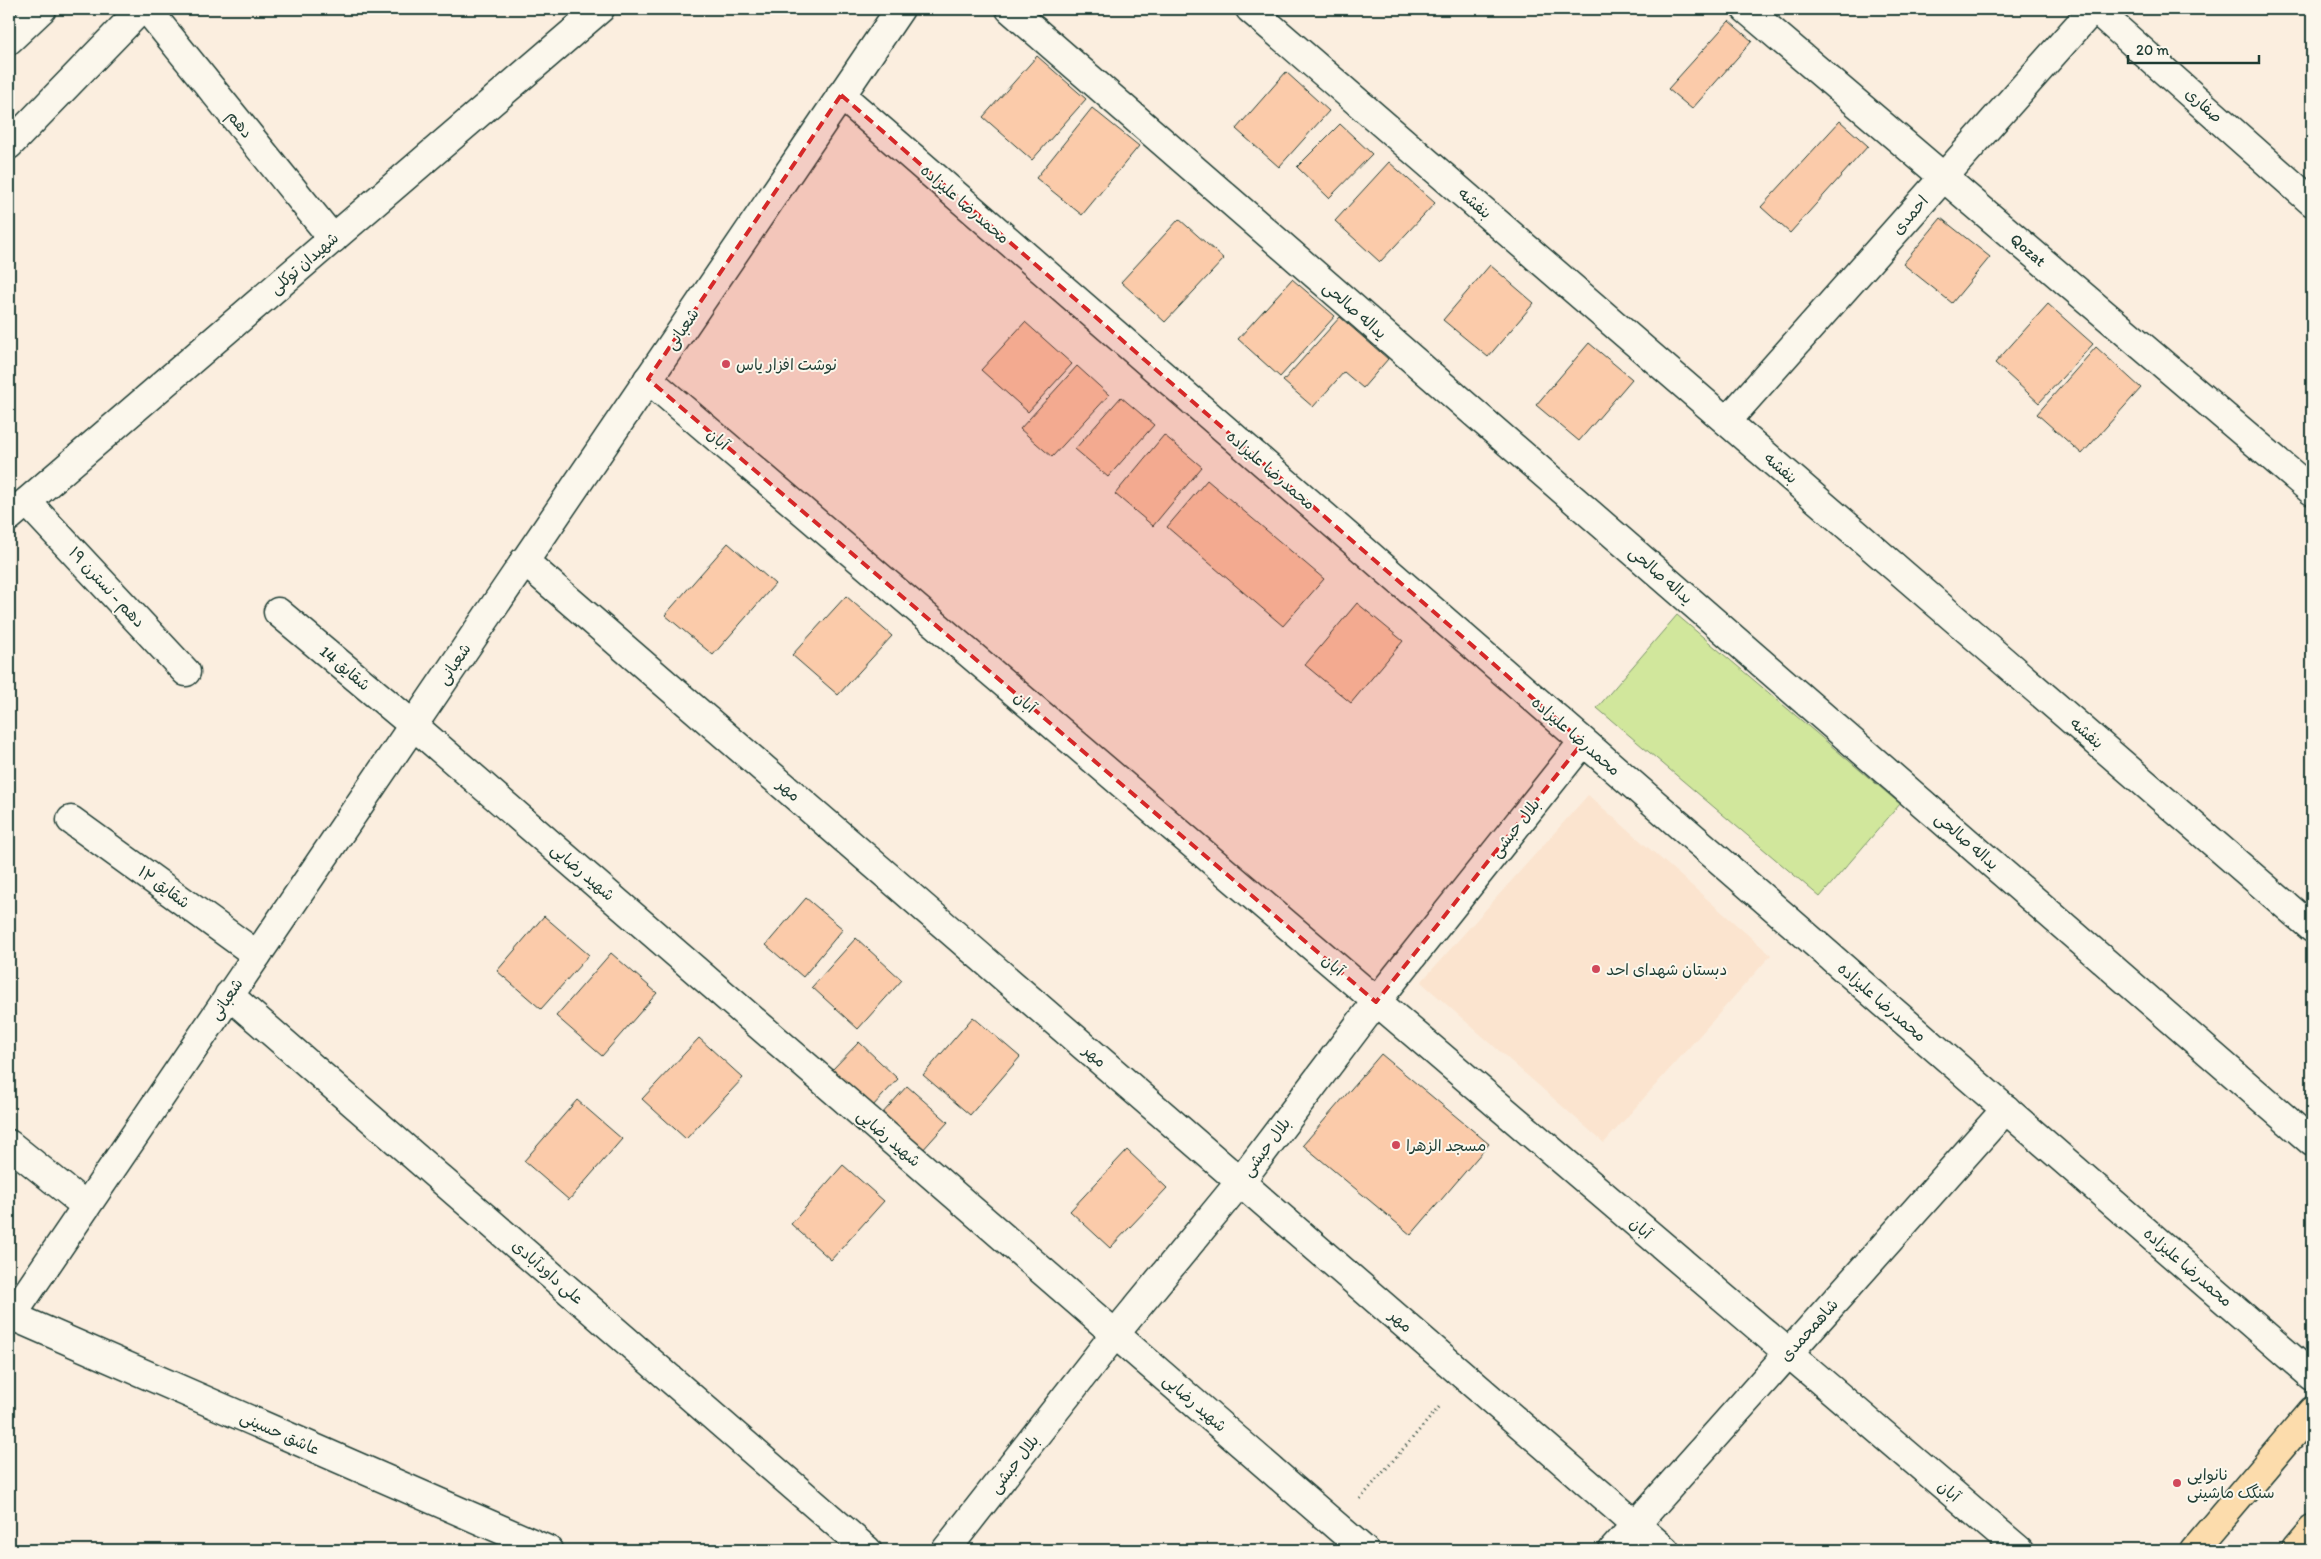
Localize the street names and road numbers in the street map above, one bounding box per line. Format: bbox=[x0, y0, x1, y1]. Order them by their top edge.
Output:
street label: صفاری bbox=[2182, 83, 2226, 127]
street label: دهم bbox=[221, 106, 257, 144]
street label: محمدرضا علیزاده bbox=[917, 160, 1013, 248]
street label: بنفشه bbox=[1454, 183, 1496, 223]
street label: احمدی bbox=[1888, 192, 1932, 238]
street label: شهیدان توکلی bbox=[266, 228, 343, 299]
street label: Qozat bbox=[2007, 229, 2050, 270]
street label: یداله صالحی bbox=[1319, 277, 1391, 344]
street label: شعبانی bbox=[661, 305, 704, 354]
street label: آبان bbox=[703, 424, 734, 454]
street label: محمدرضا علیزاده bbox=[1223, 426, 1319, 514]
street label: بنفشه bbox=[1760, 448, 1802, 488]
street label: یداله صالحی bbox=[1625, 542, 1697, 609]
street label: دهم - نسترن ۱۹ bbox=[63, 543, 149, 633]
street label: شعبانی bbox=[433, 640, 476, 689]
street label: شقایق 14 bbox=[316, 641, 374, 695]
street label: آبان bbox=[1010, 687, 1041, 717]
street label: محمدرضا علیزاده bbox=[1528, 692, 1624, 780]
street label: بنفشه bbox=[2066, 713, 2108, 753]
street label: مهر bbox=[772, 774, 804, 805]
street label: بلال حبشی bbox=[1486, 795, 1545, 862]
street label: یداله صالحی bbox=[1931, 808, 2003, 875]
street label: شهید رضایی bbox=[547, 839, 619, 906]
street label: شقایق ۱۲ bbox=[134, 862, 194, 912]
street label: آبان bbox=[1318, 950, 1349, 980]
street label: محمدرضا علیزاده bbox=[1834, 958, 1930, 1046]
street label: شعبانی bbox=[205, 975, 248, 1024]
street label: مهر bbox=[1078, 1040, 1110, 1071]
street label: شهید رضایی bbox=[853, 1105, 925, 1172]
street label: بلال حبشی bbox=[1238, 1114, 1295, 1181]
street label: آبان bbox=[1626, 1213, 1657, 1243]
street label: محمدرضا علیزاده bbox=[2140, 1223, 2236, 1311]
street label: علی داودآبادی bbox=[508, 1236, 588, 1309]
street label: شاهمحمدی bbox=[1776, 1295, 1842, 1365]
street label: مهر bbox=[1384, 1305, 1416, 1336]
street label: شهید رضایی bbox=[1159, 1370, 1231, 1437]
street label: عاشق حسینی bbox=[237, 1407, 323, 1460]
street label: بلال حبشی bbox=[985, 1431, 1044, 1498]
street label: آبان bbox=[1934, 1476, 1965, 1506]

